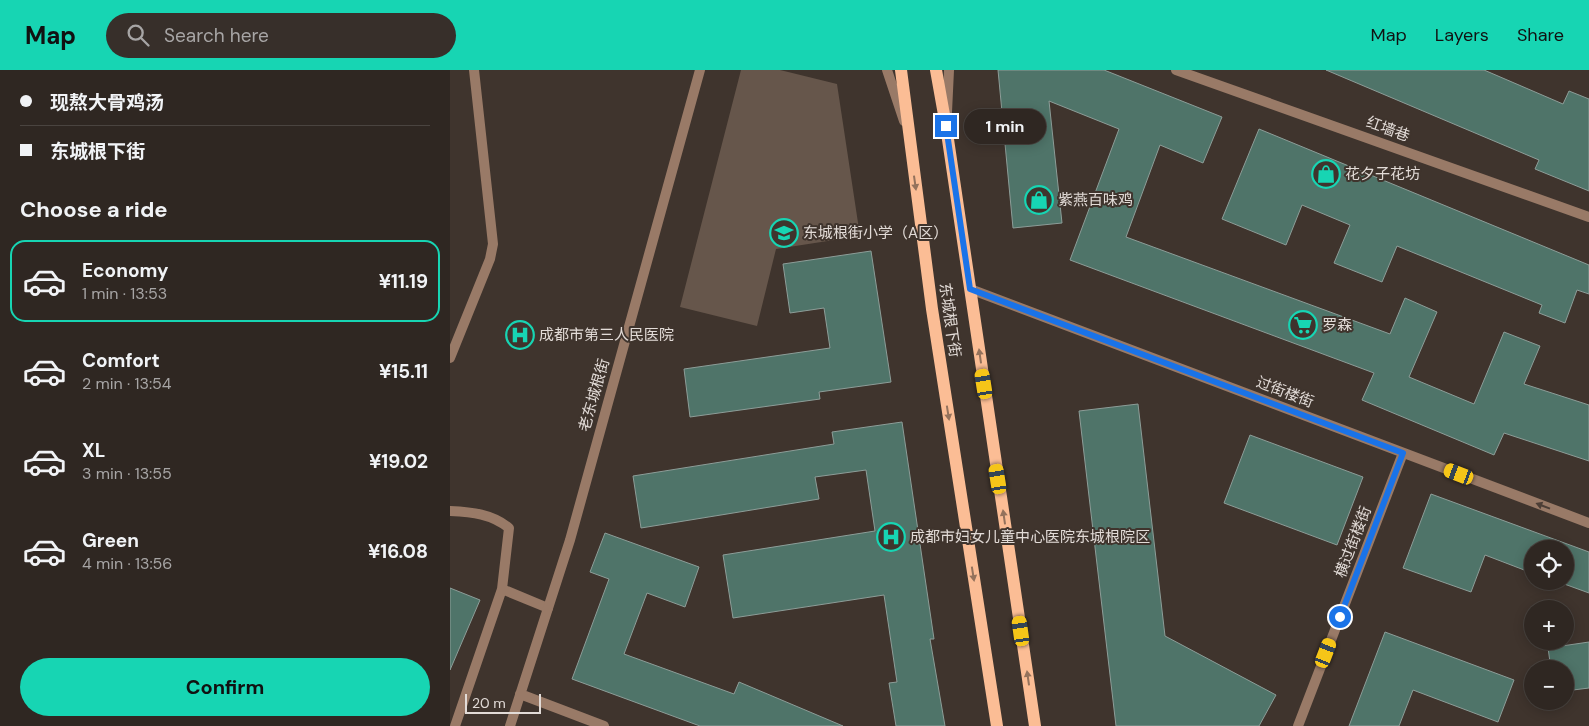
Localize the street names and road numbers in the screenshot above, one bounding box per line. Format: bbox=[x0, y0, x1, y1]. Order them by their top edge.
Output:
street label: 红墙巷 bbox=[1363, 112, 1413, 146]
street label: 东城根下街 bbox=[935, 281, 965, 359]
street label: 老东城根街 bbox=[574, 356, 614, 434]
street label: 过街楼街 bbox=[1253, 372, 1317, 412]
street label: 横过街楼街 bbox=[1330, 503, 1376, 581]

